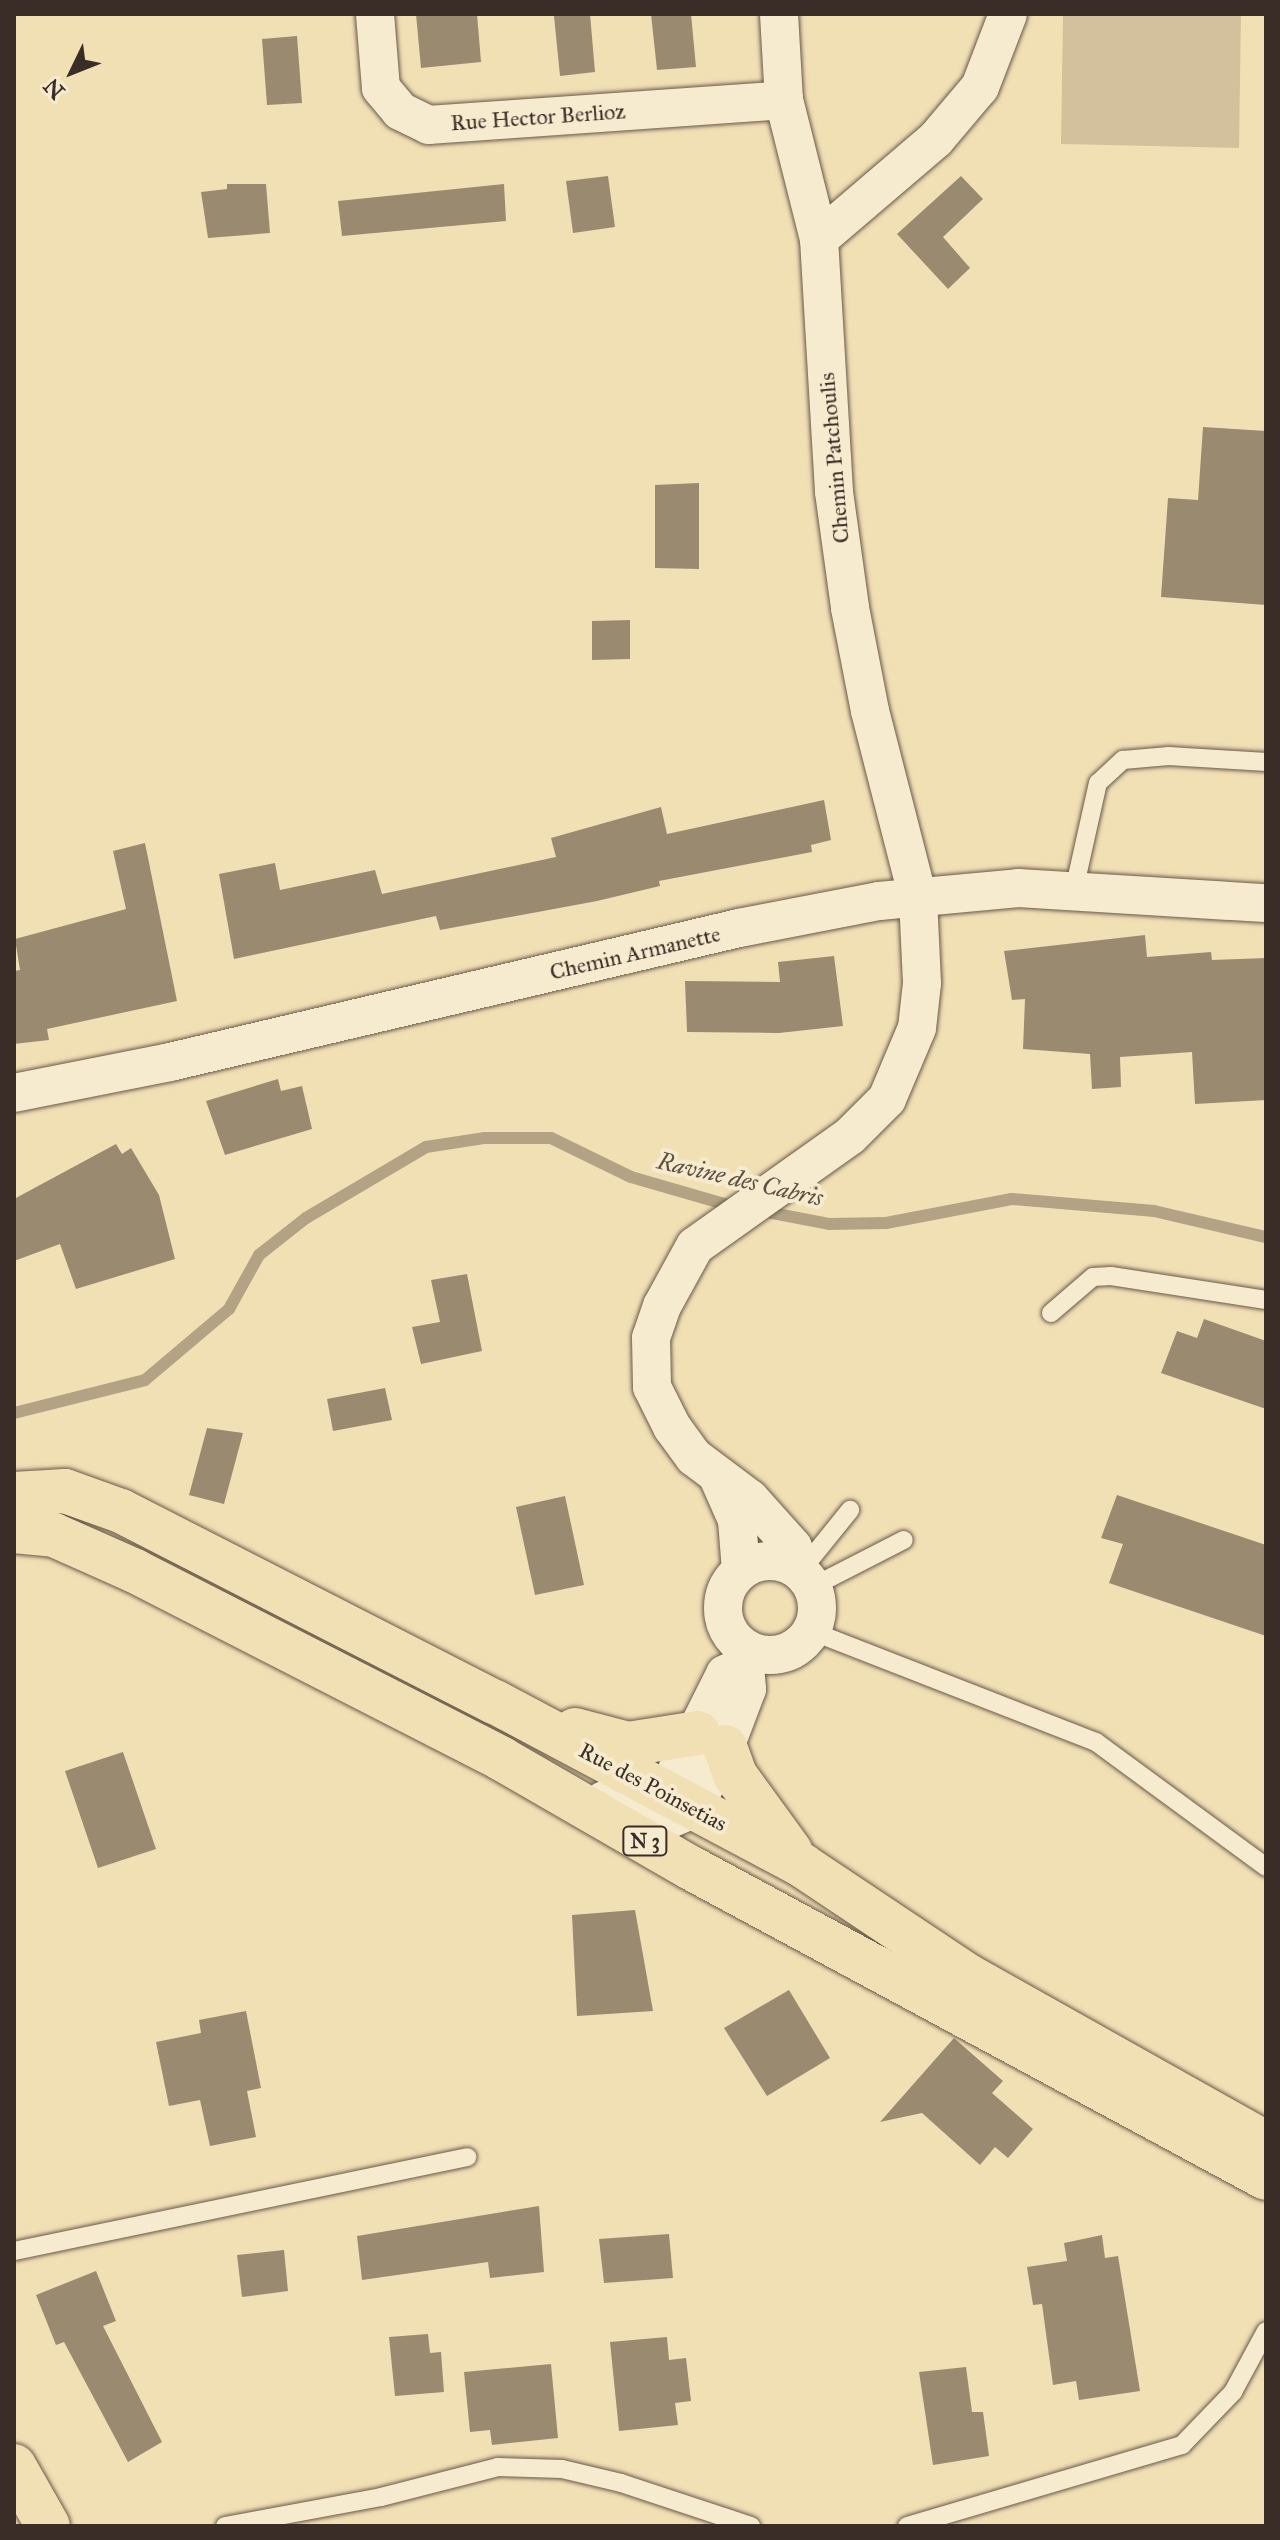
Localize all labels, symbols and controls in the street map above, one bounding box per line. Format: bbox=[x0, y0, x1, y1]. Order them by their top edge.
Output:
north arrow bbox=[32, 32, 112, 112]
text: N bbox=[38, 73, 70, 105]
street label: Rue Hector Berlioz bbox=[450, 98, 626, 136]
street label: Chemin Patchoulis bbox=[813, 372, 855, 544]
street label: Chemin Armanette bbox=[547, 921, 723, 985]
water label: Ravine des Cabris bbox=[654, 1147, 826, 1213]
street label: Rue des Poinsetias bbox=[575, 1737, 731, 1837]
road number: N 3 bbox=[621, 1825, 669, 1857]

